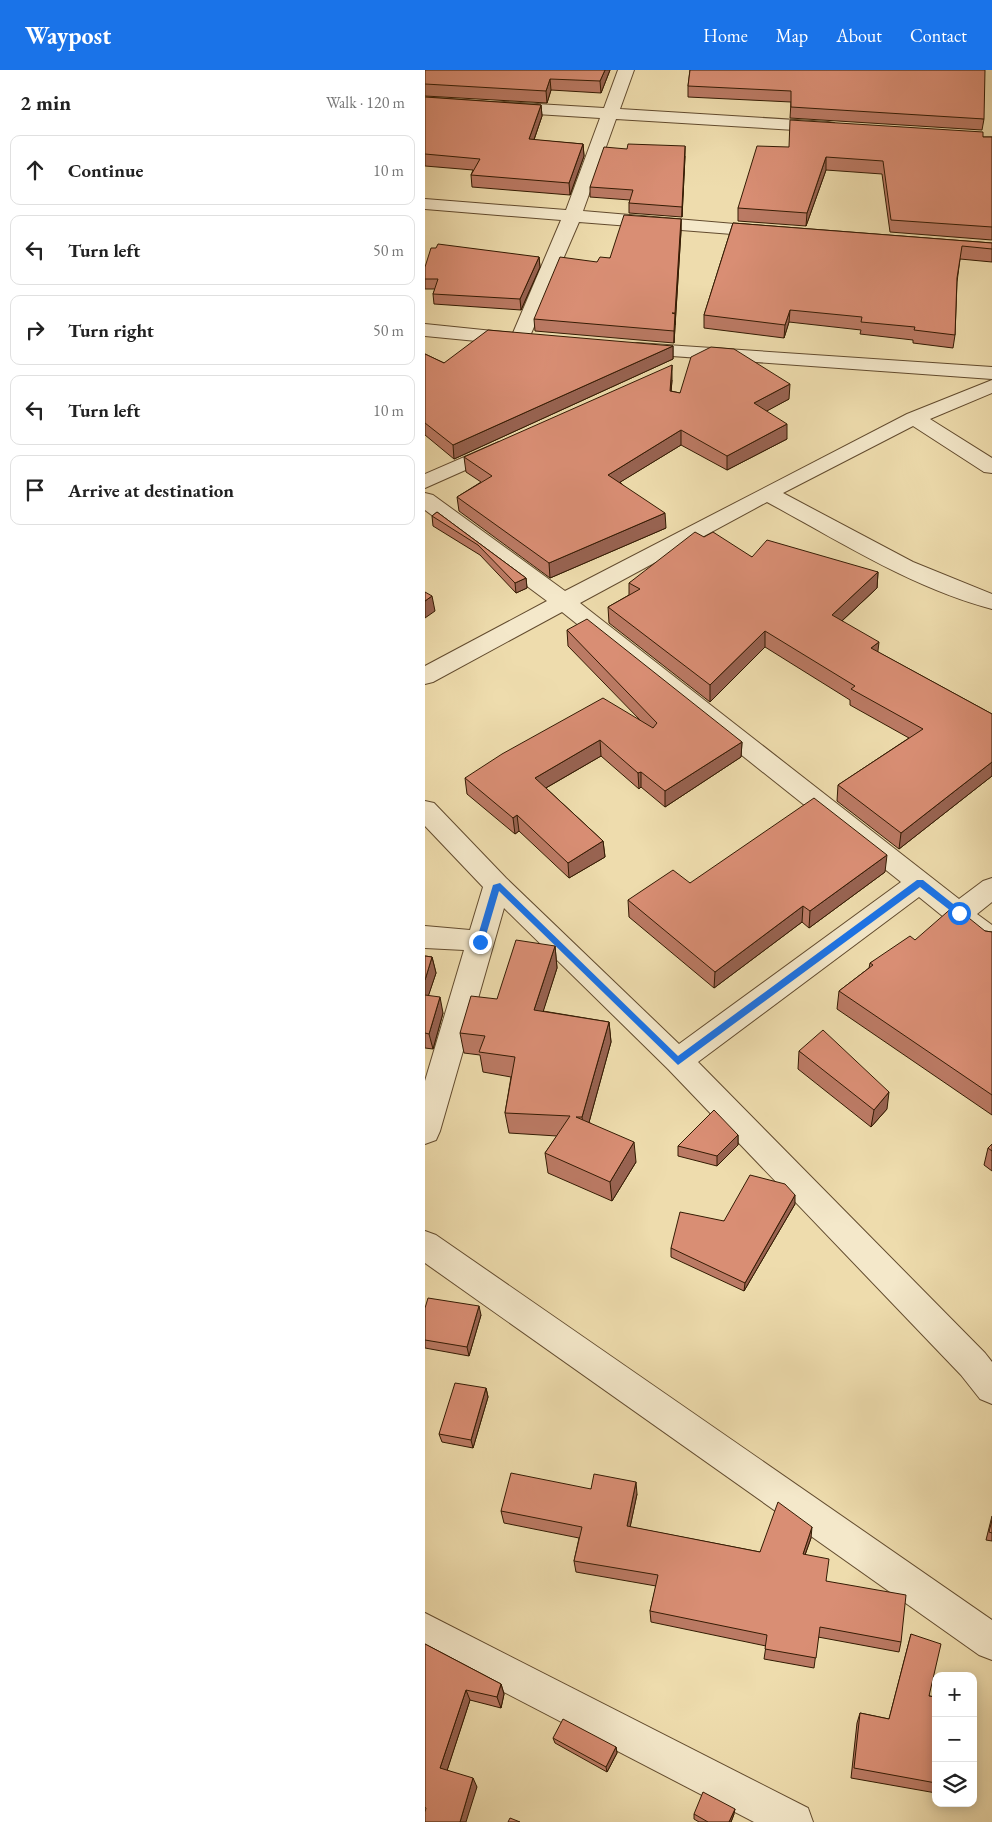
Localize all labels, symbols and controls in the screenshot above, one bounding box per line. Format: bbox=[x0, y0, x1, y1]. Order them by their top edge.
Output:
text: Waypost bbox=[25, 20, 111, 51]
text: Home bbox=[703, 24, 748, 47]
text: Map bbox=[776, 24, 808, 47]
text: About bbox=[836, 24, 882, 47]
text: Contact bbox=[910, 24, 967, 47]
text: 2 min bbox=[20, 89, 71, 116]
text: Walk · 120 m bbox=[326, 92, 405, 113]
icon: ahead bbox=[21, 156, 49, 184]
text: Continue bbox=[68, 158, 143, 183]
text: 10 m bbox=[373, 160, 404, 181]
icon: left bbox=[21, 236, 49, 264]
text: Turn left bbox=[68, 238, 140, 263]
text: 50 m bbox=[373, 240, 404, 261]
icon: right bbox=[21, 316, 49, 344]
text: Turn right bbox=[68, 318, 154, 343]
text: 50 m bbox=[373, 320, 404, 341]
icon: left bbox=[21, 396, 49, 424]
text: Turn left bbox=[68, 398, 140, 423]
text: 10 m bbox=[373, 400, 404, 421]
icon: arrive bbox=[21, 476, 49, 504]
text: Arrive at destination bbox=[68, 478, 234, 503]
route start bbox=[948, 902, 971, 925]
route end bbox=[469, 931, 492, 954]
map controls bbox=[932, 1672, 977, 1807]
button: + bbox=[932, 1672, 977, 1717]
button: − bbox=[932, 1717, 977, 1762]
button: layers bbox=[932, 1762, 977, 1807]

